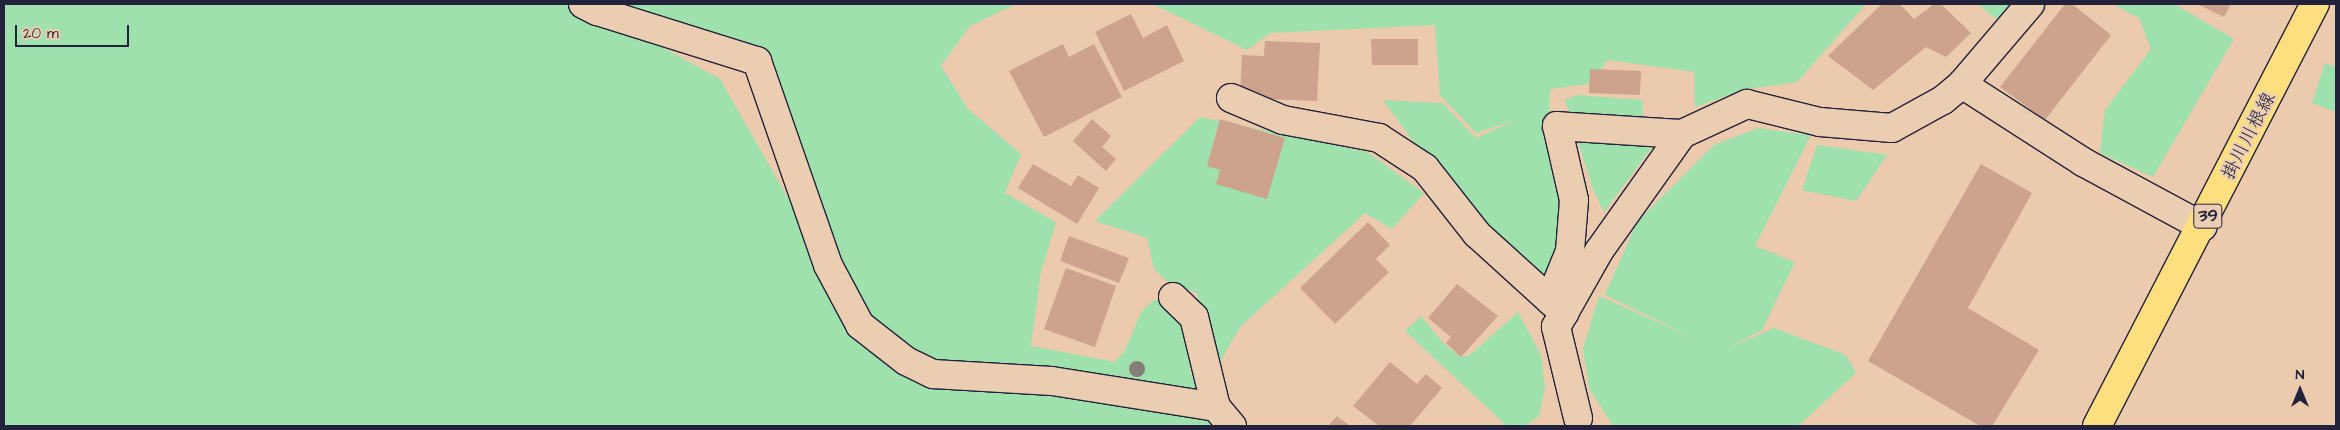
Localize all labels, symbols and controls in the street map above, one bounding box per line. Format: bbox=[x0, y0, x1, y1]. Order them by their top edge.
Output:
scale bar bbox=[18, 15, 131, 47]
text: 20 m bbox=[23, 23, 59, 44]
street label: 掛川川根線 bbox=[2217, 89, 2281, 183]
road number: 39 bbox=[2193, 200, 2223, 232]
north arrow bbox=[2275, 365, 2325, 415]
text: N bbox=[2296, 365, 2304, 385]

